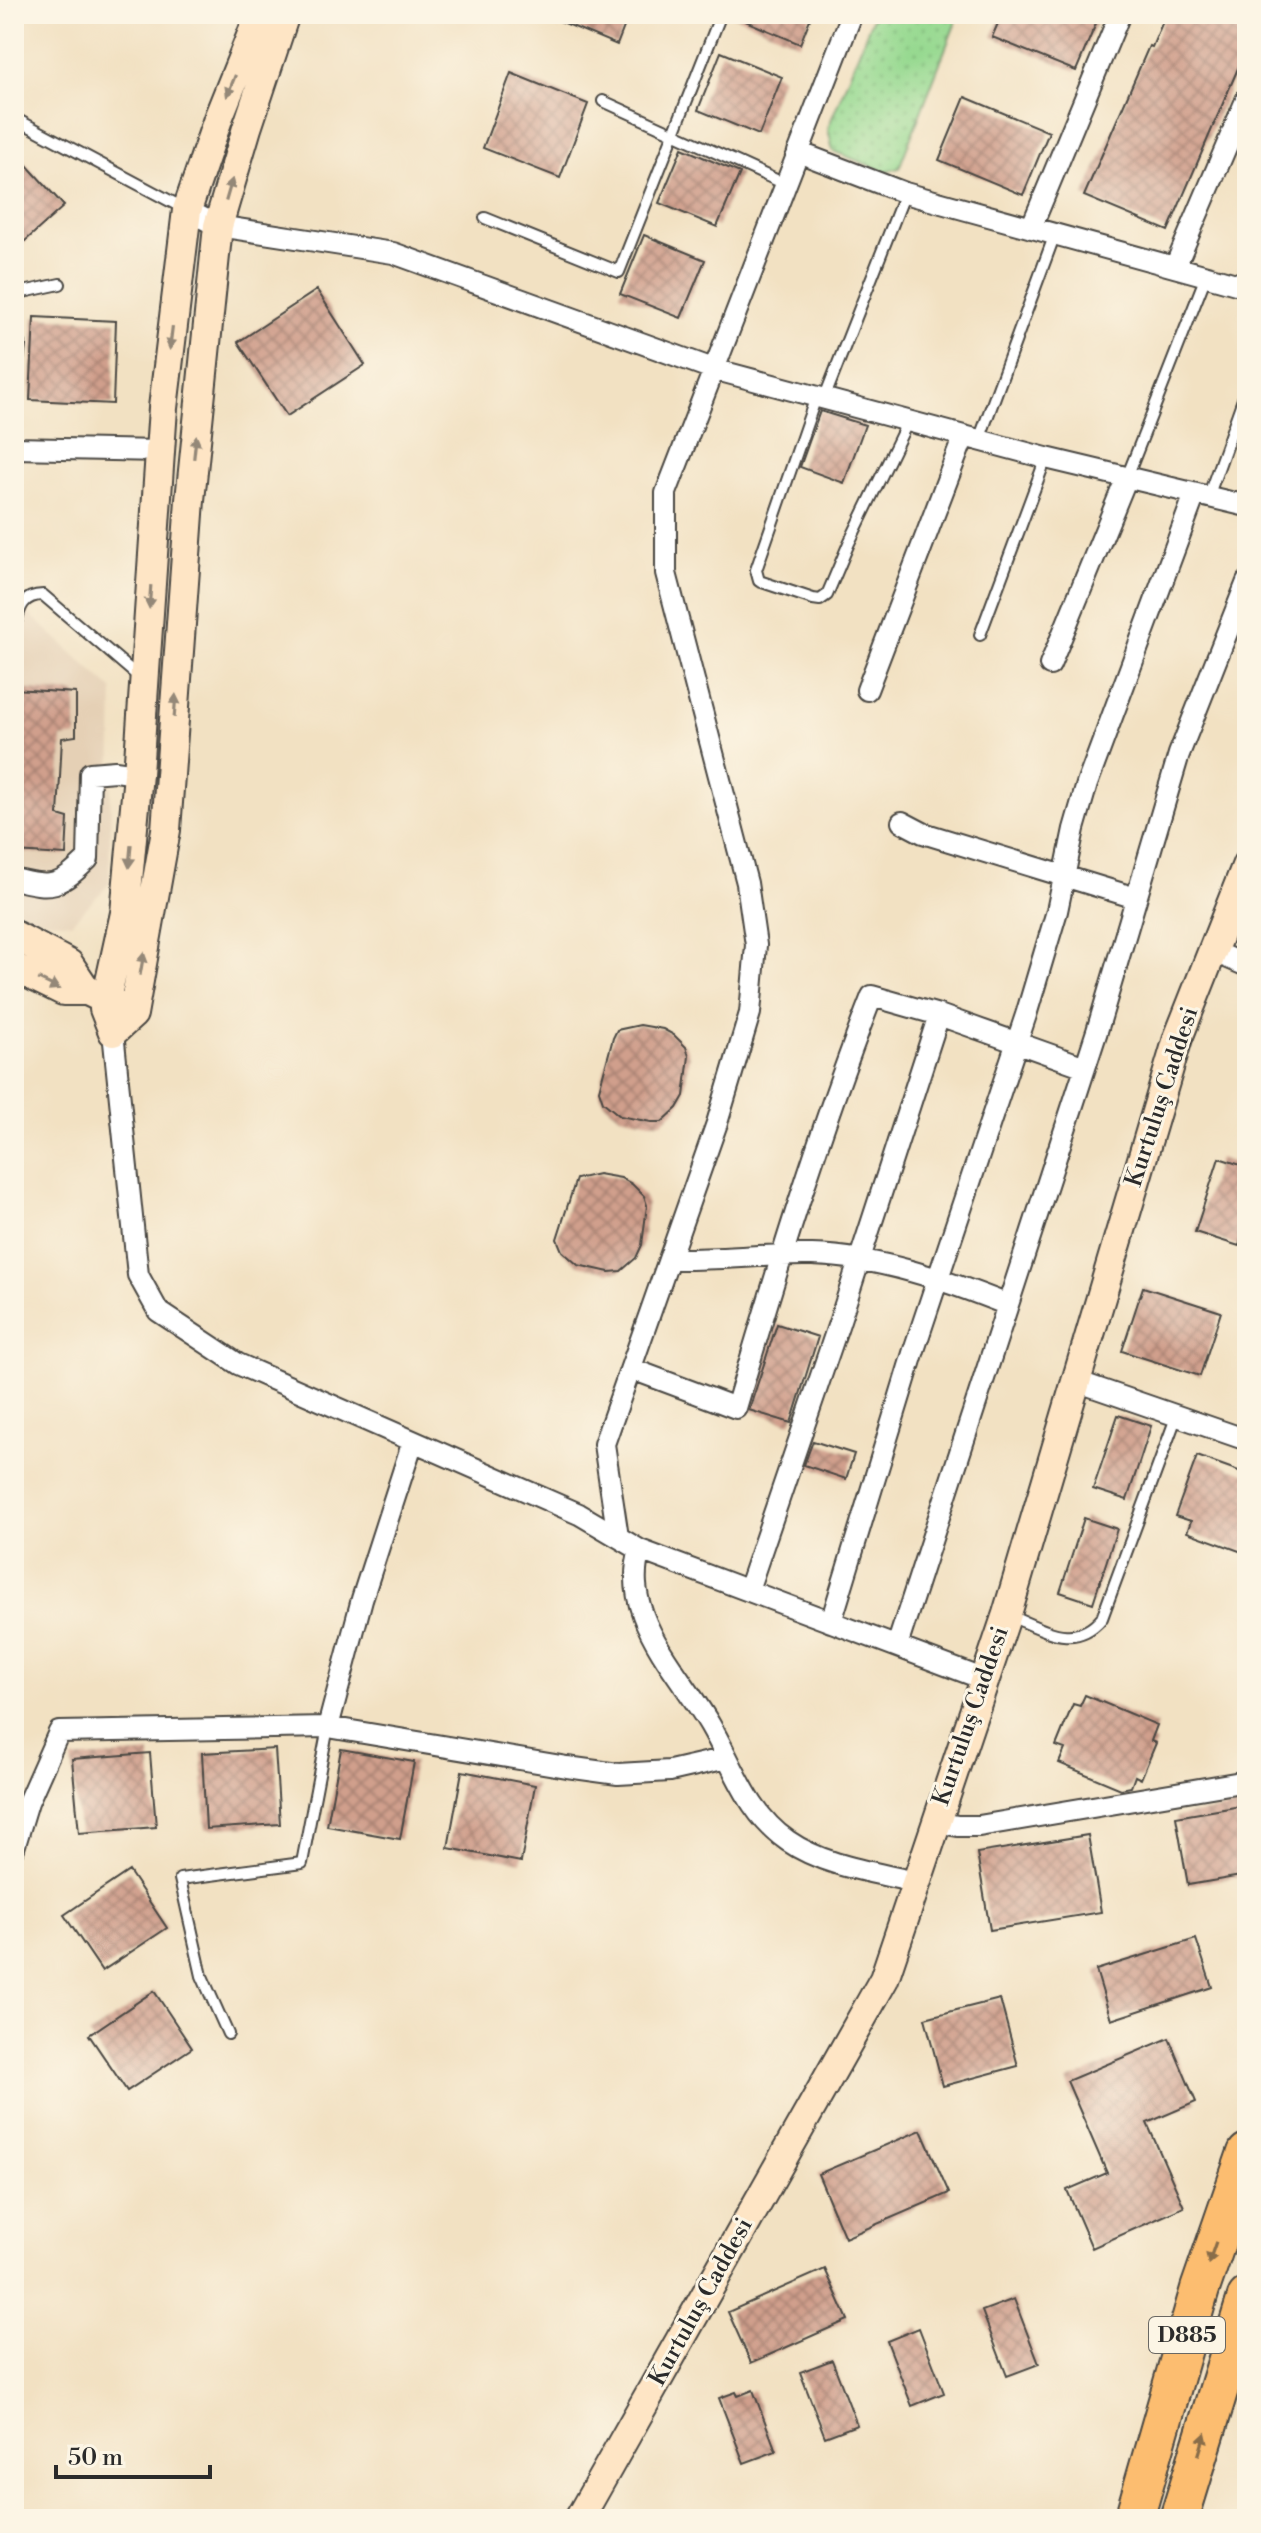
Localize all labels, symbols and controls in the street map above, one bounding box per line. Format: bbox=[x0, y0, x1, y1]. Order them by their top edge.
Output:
one-way arrow bbox=[224, 74, 237, 98]
one-way arrow bbox=[223, 177, 236, 201]
one-way arrow bbox=[165, 326, 178, 351]
one-way arrow bbox=[189, 434, 202, 459]
one-way arrow bbox=[143, 585, 156, 610]
one-way arrow bbox=[169, 693, 182, 718]
one-way arrow bbox=[124, 844, 137, 869]
one-way arrow bbox=[136, 951, 148, 976]
one-way arrow bbox=[38, 977, 61, 991]
street label: Kurtuluş Caddesi bbox=[1119, 1003, 1205, 1191]
street label: Kurtuluş Caddesi bbox=[926, 1622, 1016, 1810]
street label: Kurtuluş Caddesi bbox=[642, 2213, 760, 2391]
one-way arrow bbox=[1206, 2241, 1218, 2265]
road number: D885 bbox=[1149, 2317, 1225, 2353]
scale bar bbox=[56, 2429, 210, 2479]
one-way arrow bbox=[1196, 2432, 1209, 2456]
text: 50 m bbox=[68, 2443, 123, 2473]

